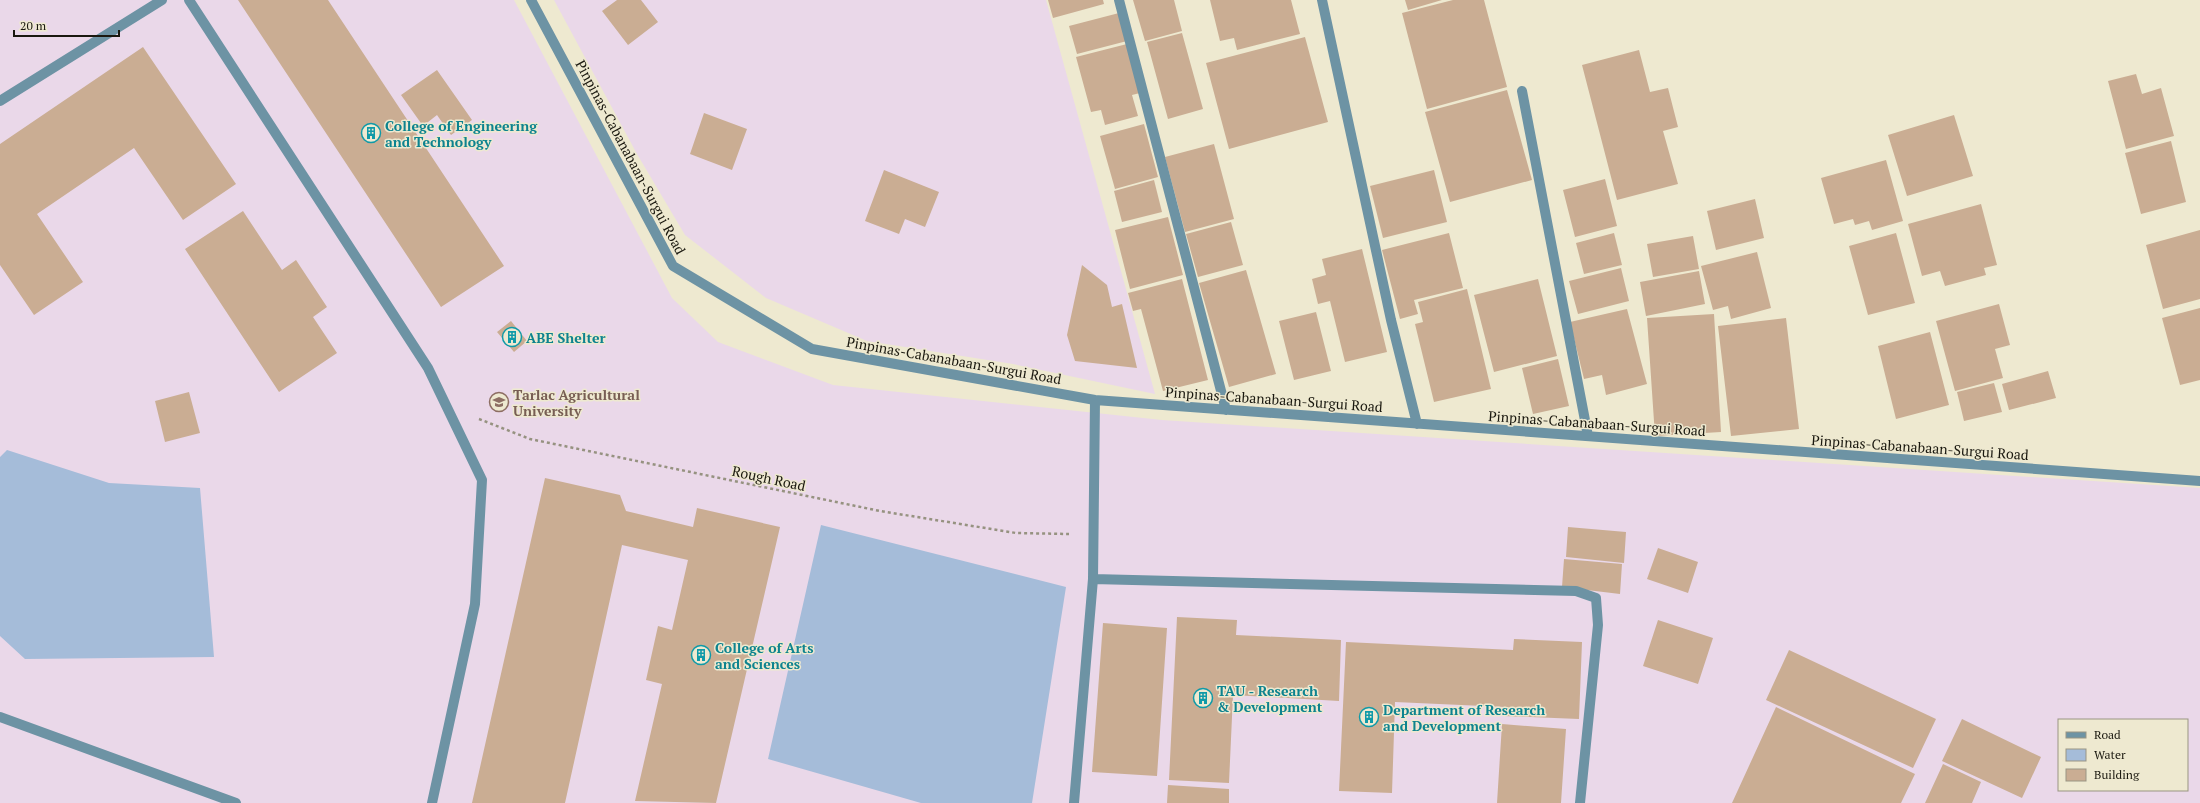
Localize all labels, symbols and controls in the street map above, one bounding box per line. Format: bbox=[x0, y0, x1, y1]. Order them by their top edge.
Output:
scale bar bbox=[14, 12, 119, 38]
text: 20 m bbox=[20, 18, 47, 33]
street label: Pinpinas-Cabanabaan-Surgui Road bbox=[571, 56, 691, 258]
place label: College of Engineering and Technology bbox=[385, 116, 538, 151]
building icon: College of Engineering and Technology bbox=[360, 122, 382, 144]
building icon: ABE Shelter bbox=[501, 326, 523, 348]
place label: ABE Shelter bbox=[526, 328, 606, 347]
street label: Pinpinas-Cabanabaan-Surgui Road bbox=[845, 332, 1063, 388]
street label: Pinpinas-Cabanabaan-Surgui Road bbox=[1165, 382, 1384, 416]
place label: Tarlac Agricultural University bbox=[513, 385, 640, 420]
school or university icon: Tarlac Agricultural University bbox=[488, 391, 510, 413]
street label: Pinpinas-Cabanabaan-Surgui Road bbox=[1488, 406, 1707, 440]
street label: Pinpinas-Cabanabaan-Surgui Road bbox=[1811, 430, 2030, 464]
street label: Rough Road bbox=[731, 461, 808, 495]
place label: College of Arts and Sciences bbox=[715, 638, 813, 673]
building icon: College of Arts and Sciences bbox=[690, 644, 712, 666]
place label: TAU - Research & Development bbox=[1217, 681, 1323, 716]
building icon: TAU - Research & Development bbox=[1192, 687, 1214, 709]
place label: Department of Research and Development bbox=[1383, 700, 1545, 735]
building icon: Department of Research and Development bbox=[1358, 706, 1380, 728]
legend bbox=[2058, 719, 2188, 791]
text: Road bbox=[2094, 727, 2121, 742]
text: Water bbox=[2094, 747, 2126, 762]
text: Building bbox=[2094, 767, 2140, 782]

